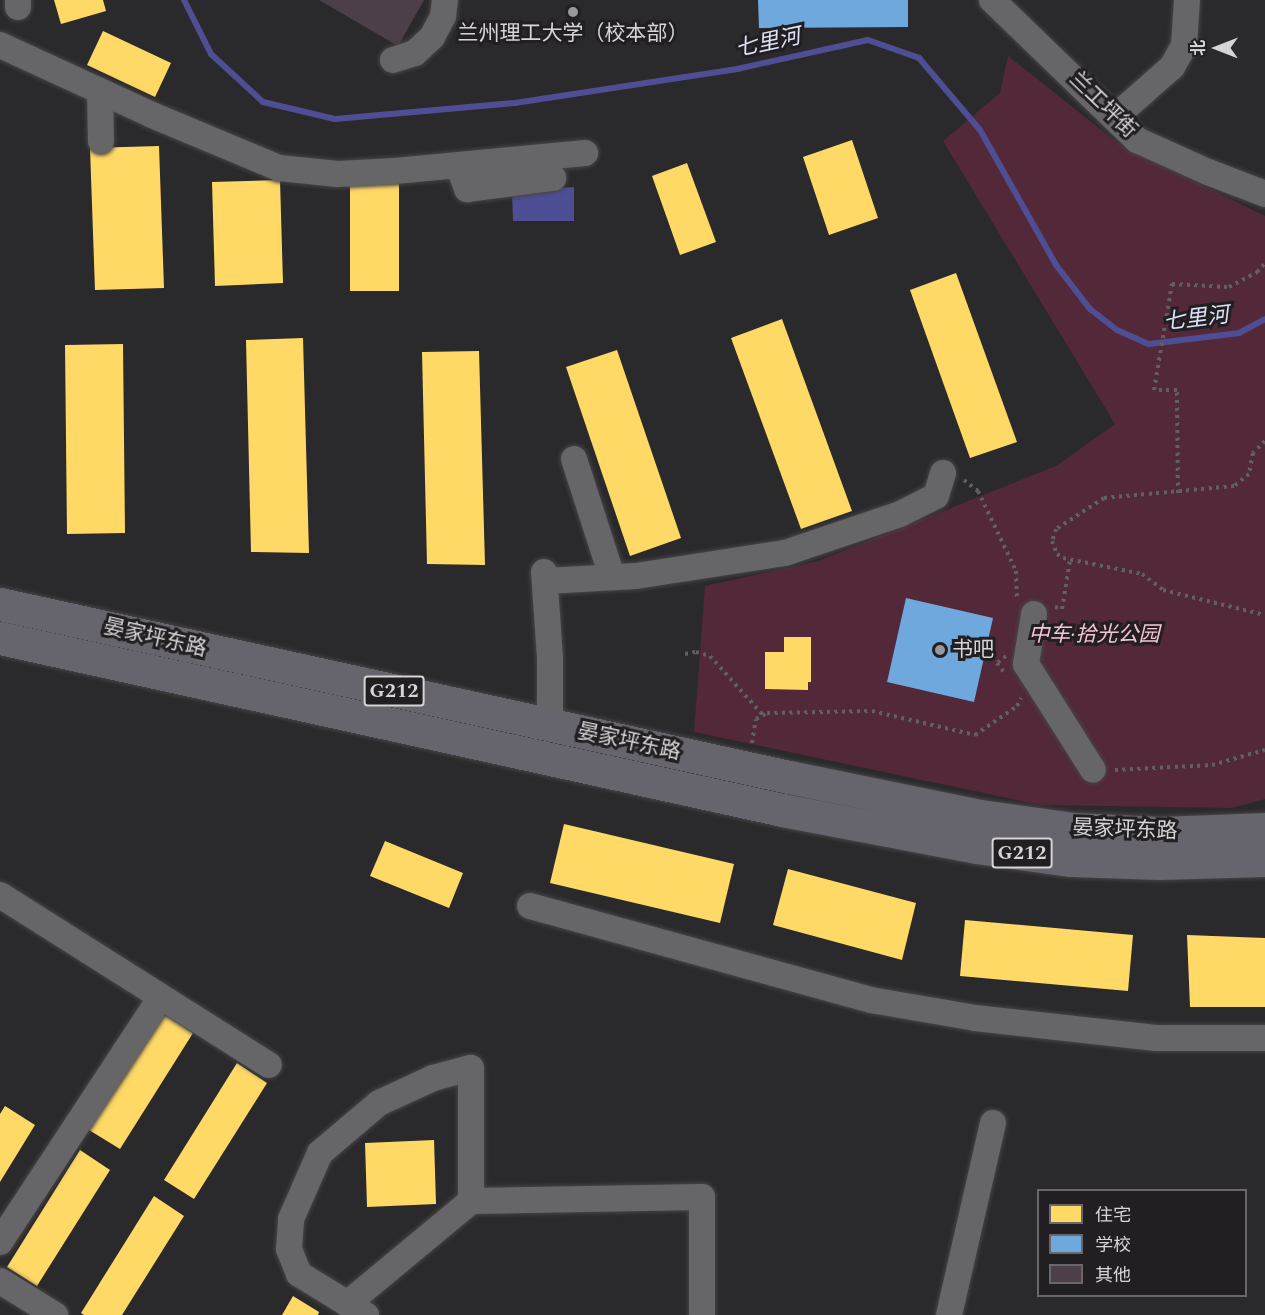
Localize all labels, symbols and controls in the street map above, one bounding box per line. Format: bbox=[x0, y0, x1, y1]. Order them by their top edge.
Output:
marker: 兰州理工大学（校本部） bbox=[566, 5, 580, 19]
north arrow bbox=[1187, 18, 1247, 78]
place label: 兰州理工大学（校本部） bbox=[458, 21, 688, 47]
water label: 七里河 bbox=[733, 23, 803, 63]
text: 北 bbox=[1187, 40, 1211, 56]
street label: 兰工坪街 bbox=[1064, 67, 1142, 143]
water label: 七里河 bbox=[1162, 302, 1230, 336]
street label: 晏家坪东路 bbox=[101, 614, 209, 662]
park label: 中车·拾光公园 bbox=[1028, 622, 1160, 648]
place label: 书吧 bbox=[952, 637, 994, 663]
marker: 书吧 bbox=[933, 643, 947, 657]
road number: G212 bbox=[362, 674, 426, 708]
street label: 晏家坪东路 bbox=[575, 719, 683, 765]
street label: 晏家坪东路 bbox=[1072, 816, 1178, 844]
road number: G212 bbox=[990, 836, 1054, 870]
legend bbox=[1037, 1189, 1247, 1297]
text: 住宅 bbox=[1095, 1202, 1131, 1229]
text: 学校 bbox=[1095, 1232, 1131, 1259]
text: 其他 bbox=[1095, 1262, 1131, 1289]

